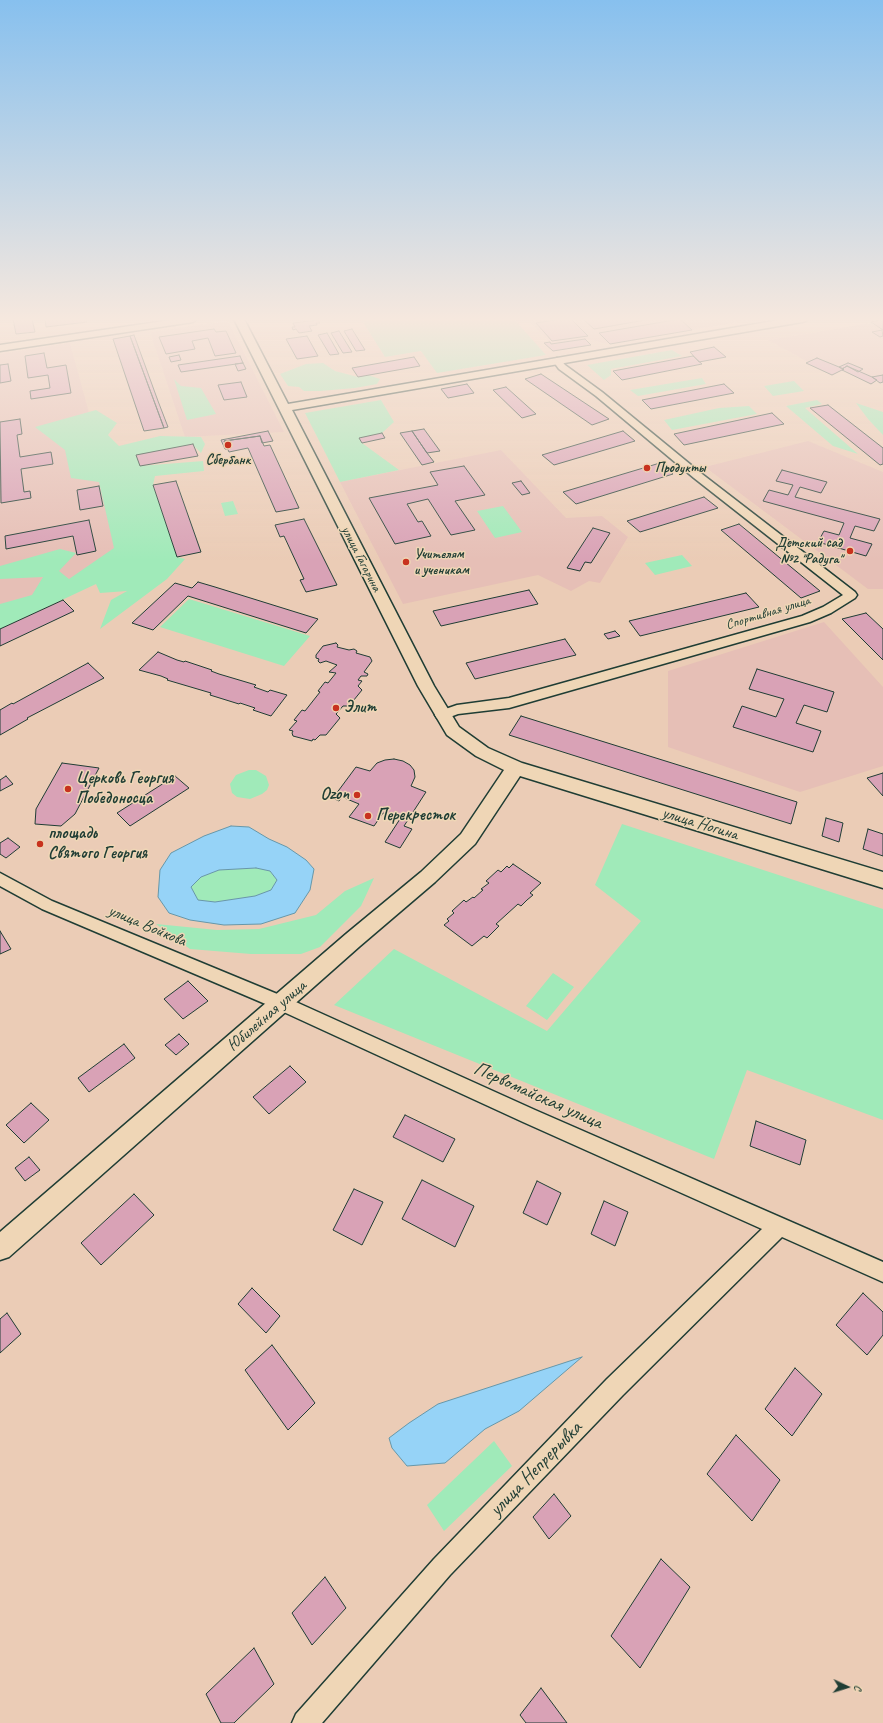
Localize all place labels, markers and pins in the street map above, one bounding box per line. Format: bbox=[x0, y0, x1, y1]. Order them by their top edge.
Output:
marker: Сбербанк bbox=[223, 440, 233, 450]
place label: Сбербанк bbox=[206, 452, 250, 468]
place label: Продукты bbox=[655, 460, 705, 476]
marker: Продукты bbox=[642, 463, 652, 473]
place label: Детский сад №2 "Радуга" bbox=[776, 535, 842, 568]
place label: Учителям и ученикам bbox=[414, 546, 469, 578]
marker: Детский сад №2 "Радуга" bbox=[845, 546, 855, 556]
marker: Учителям и ученикам bbox=[401, 557, 411, 567]
place label: Элит bbox=[344, 698, 376, 718]
marker: Элит bbox=[331, 703, 341, 713]
place label: Церковь Георгия Победоносца bbox=[76, 769, 174, 809]
marker: Церковь Георгия Победоносца bbox=[63, 784, 73, 794]
place label: Ozon bbox=[321, 785, 349, 805]
marker: Ozon bbox=[352, 790, 362, 800]
place label: Перекресток bbox=[376, 806, 455, 826]
marker: Перекресток bbox=[363, 811, 373, 821]
place label: площадь Святого Георгия bbox=[48, 824, 147, 864]
marker: площадь Святого Георгия bbox=[35, 839, 45, 849]

